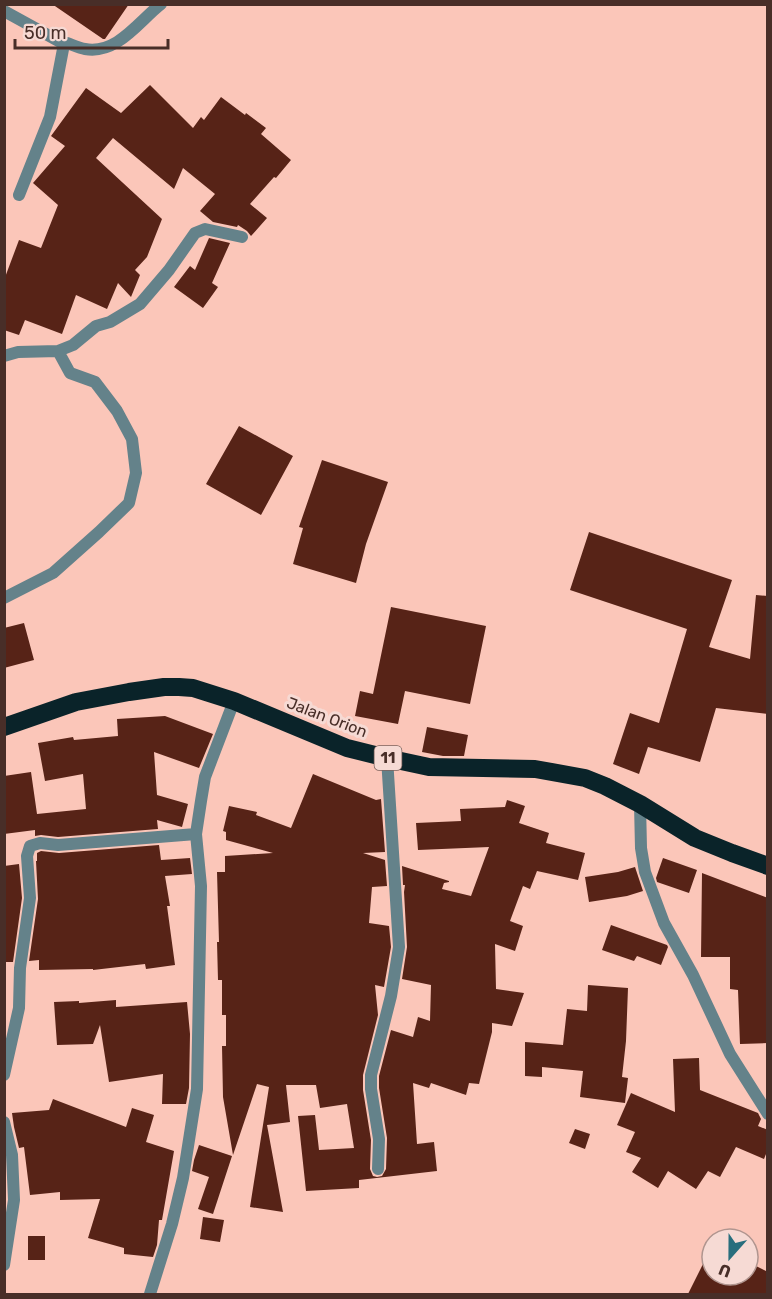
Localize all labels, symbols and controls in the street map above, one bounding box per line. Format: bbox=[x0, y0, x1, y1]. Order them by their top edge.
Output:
scale bar bbox=[15, 12, 168, 50]
text: 50 m bbox=[24, 22, 67, 44]
street label: Jalan Orion bbox=[284, 693, 370, 741]
road number: 11 bbox=[374, 746, 402, 770]
north arrow bbox=[700, 1227, 760, 1287]
text: U bbox=[716, 1260, 734, 1281]

